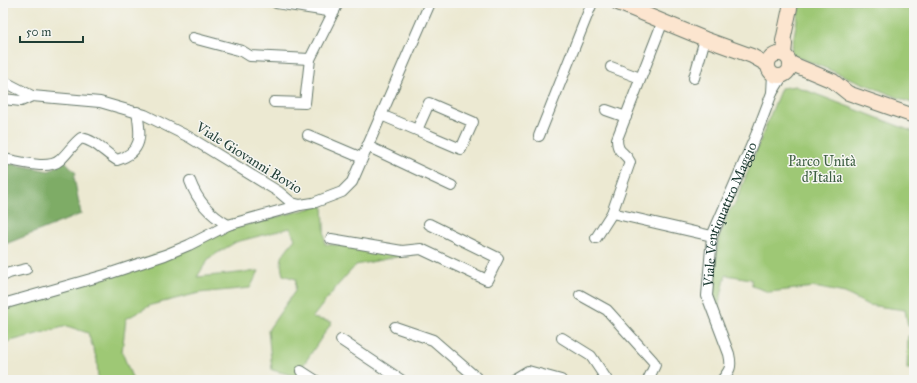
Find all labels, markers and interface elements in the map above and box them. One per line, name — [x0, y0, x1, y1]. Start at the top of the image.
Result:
scale bar — [20, 18, 83, 44]
text: 50 m — [26, 25, 51, 39]
street label: Viale Giovanni Bovio — [192, 118, 305, 197]
street label: Viale Ventiquattro Maggio — [699, 139, 760, 289]
park label: Parco Unità d'Italia — [788, 153, 856, 186]

